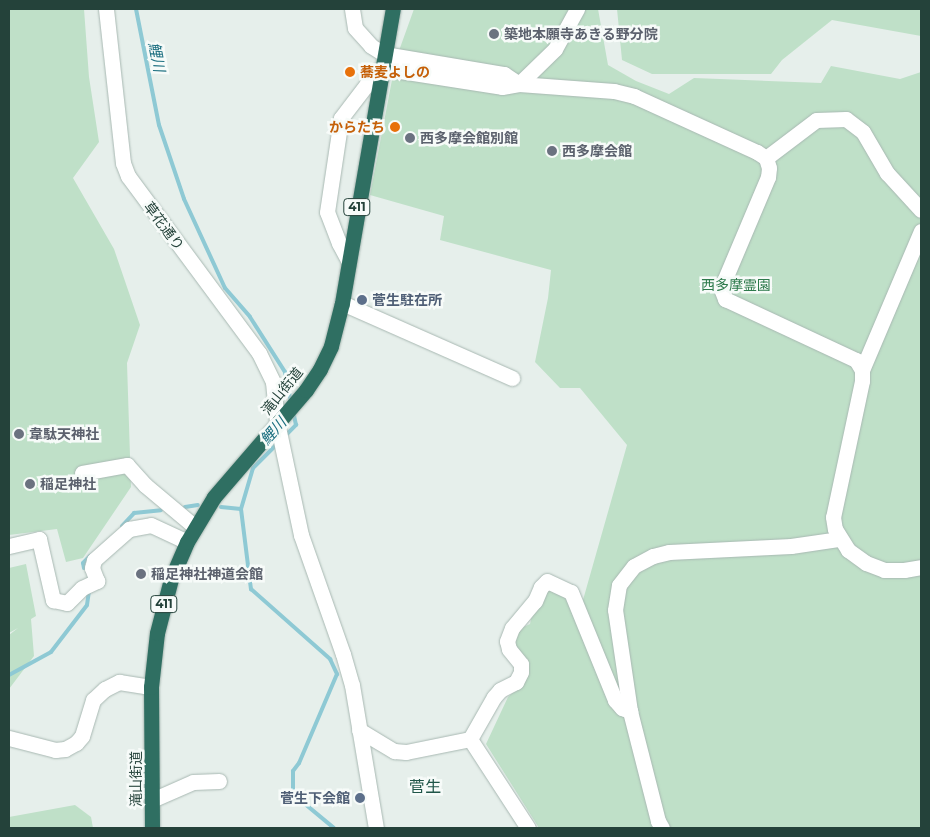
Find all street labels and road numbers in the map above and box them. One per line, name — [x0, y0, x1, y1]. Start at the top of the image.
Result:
road number: 411 — [343, 198, 371, 216]
street label: 草花通り — [140, 199, 188, 253]
street label: 滝山街道 — [258, 364, 306, 418]
road number: 411 — [150, 594, 178, 614]
street label: 滝山街道 — [128, 751, 144, 807]

